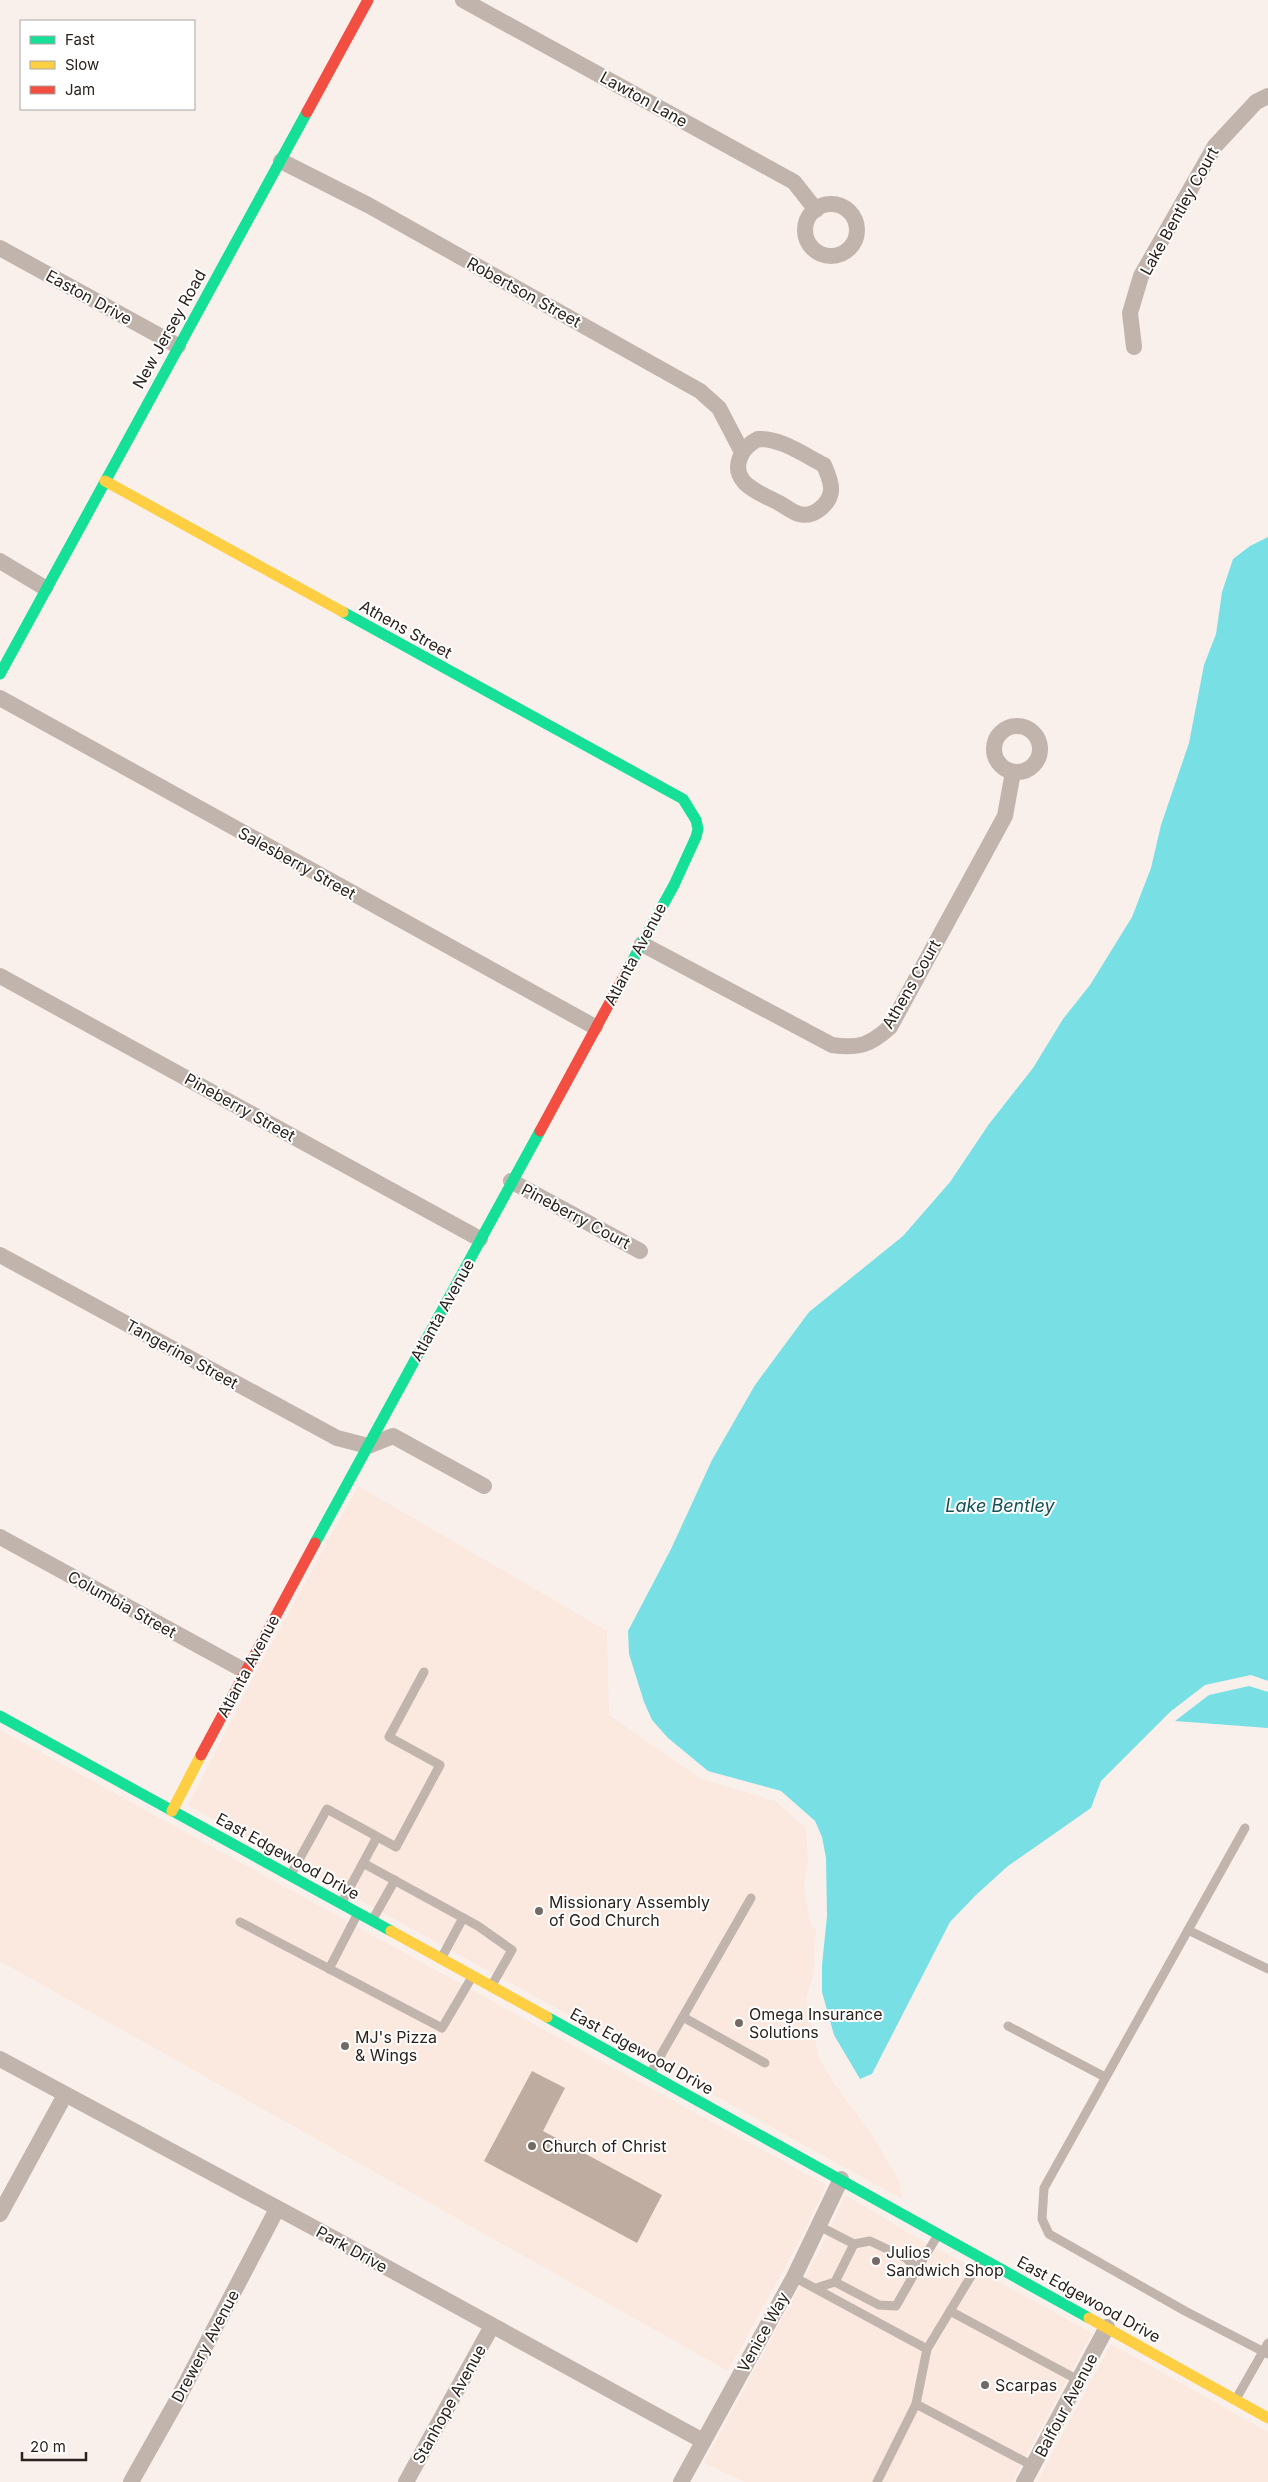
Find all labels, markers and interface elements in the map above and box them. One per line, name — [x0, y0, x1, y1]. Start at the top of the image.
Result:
legend — [20, 20, 195, 110]
text: Fast — [65, 30, 95, 49]
text: Slow — [65, 55, 99, 74]
street label: Lawton Lane — [597, 67, 691, 131]
text: Jam — [65, 80, 95, 99]
street label: Lake Bentley Court — [1135, 143, 1223, 279]
street label: Robertson Street — [463, 252, 585, 332]
street label: Easton Drive — [42, 265, 136, 329]
street label: New Jersey Road — [128, 266, 210, 392]
street label: Athens Street — [356, 595, 456, 663]
street label: Salesberry Street — [235, 822, 359, 904]
street label: Atlanta Avenue — [600, 899, 670, 1009]
street label: Athens Court — [877, 936, 945, 1032]
street label: Pineberry Street — [181, 1068, 299, 1146]
street label: Pineberry Court — [518, 1179, 634, 1253]
street label: Atlanta Avenue — [406, 1256, 478, 1364]
street label: Tangerine Street — [122, 1315, 242, 1393]
water label: Lake Bentley — [945, 1495, 1056, 1516]
street label: Columbia Street — [64, 1566, 180, 1642]
street label: Atlanta Avenue — [213, 1611, 283, 1721]
street label: East Edgewood Drive — [213, 1808, 363, 1904]
place label: Missionary Assembly of God Church — [549, 1892, 710, 1930]
marker: Missionary Assembly of God Church — [533, 1905, 545, 1917]
street label: East Edgewood Drive — [567, 2003, 717, 2099]
place label: Omega Insurance Solutions — [749, 2004, 882, 2042]
marker: Omega Insurance Solutions — [733, 2017, 745, 2029]
place label: MJ's Pizza & Wings — [355, 2027, 437, 2065]
marker: MJ's Pizza & Wings — [339, 2040, 351, 2052]
place label: Church of Christ — [542, 2136, 666, 2156]
marker: Church of Christ — [526, 2140, 538, 2152]
street label: Park Drive — [313, 2221, 391, 2277]
place label: Julios Sandwich Shop — [886, 2242, 1004, 2280]
street label: East Edgewood Drive — [1014, 2251, 1164, 2347]
marker: Julios Sandwich Shop — [870, 2255, 882, 2267]
street label: Drewery Avenue — [167, 2286, 243, 2406]
street label: Venice Way — [733, 2288, 793, 2376]
street label: Stanhope Avenue — [408, 2341, 490, 2467]
street label: Balfour Avenue — [1030, 2350, 1102, 2460]
place label: Scarpas — [995, 2375, 1057, 2395]
marker: Scarpas — [979, 2379, 991, 2391]
scale bar — [22, 2430, 86, 2462]
text: 20 m — [30, 2437, 66, 2456]

